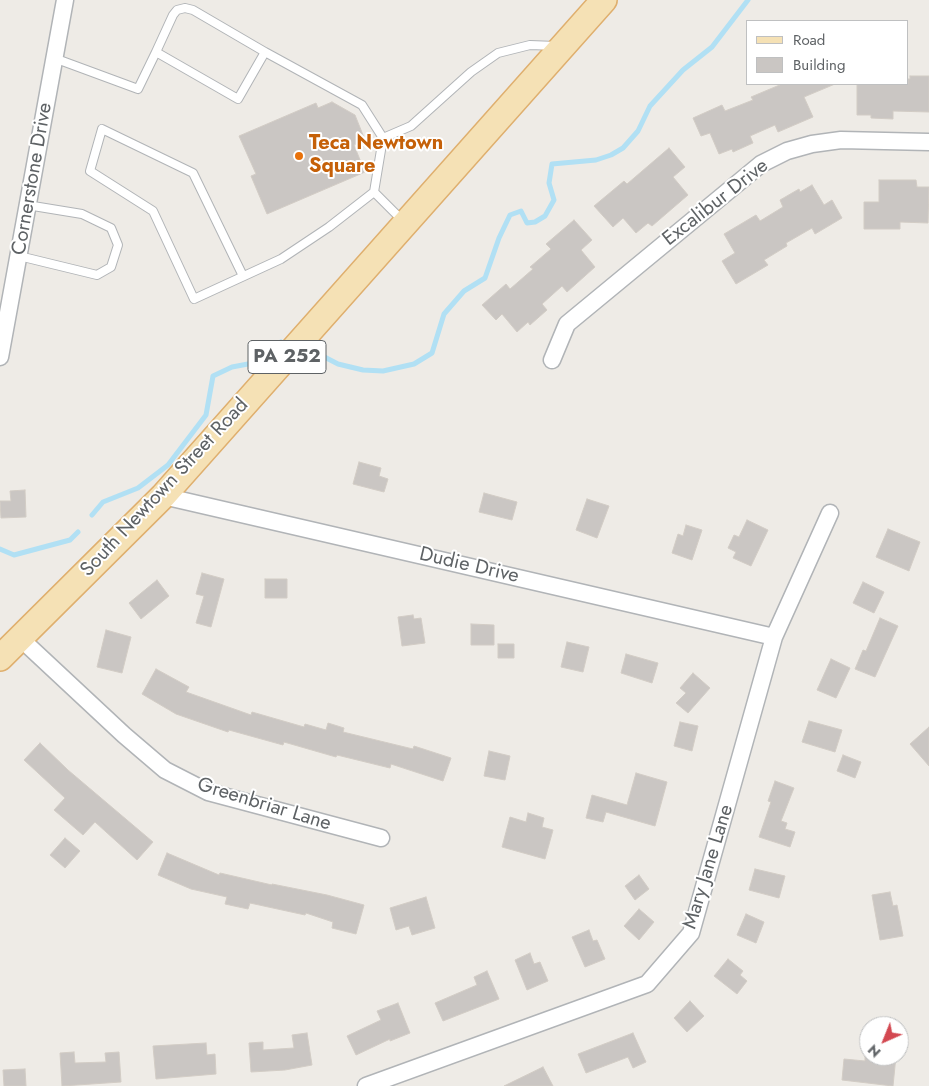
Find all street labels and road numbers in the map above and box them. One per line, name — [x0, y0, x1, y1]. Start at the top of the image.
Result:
street label: Cornerstone Drive — [8, 101, 58, 257]
street label: Excalibur Drive — [658, 154, 774, 252]
road number: PA 252 — [248, 341, 326, 374]
street label: South Newtown Street Road — [76, 394, 254, 582]
street label: Dudie Drive — [417, 543, 521, 589]
street label: Greenbriar Lane — [194, 773, 334, 837]
street label: Mary Jane Lane — [679, 802, 739, 932]

